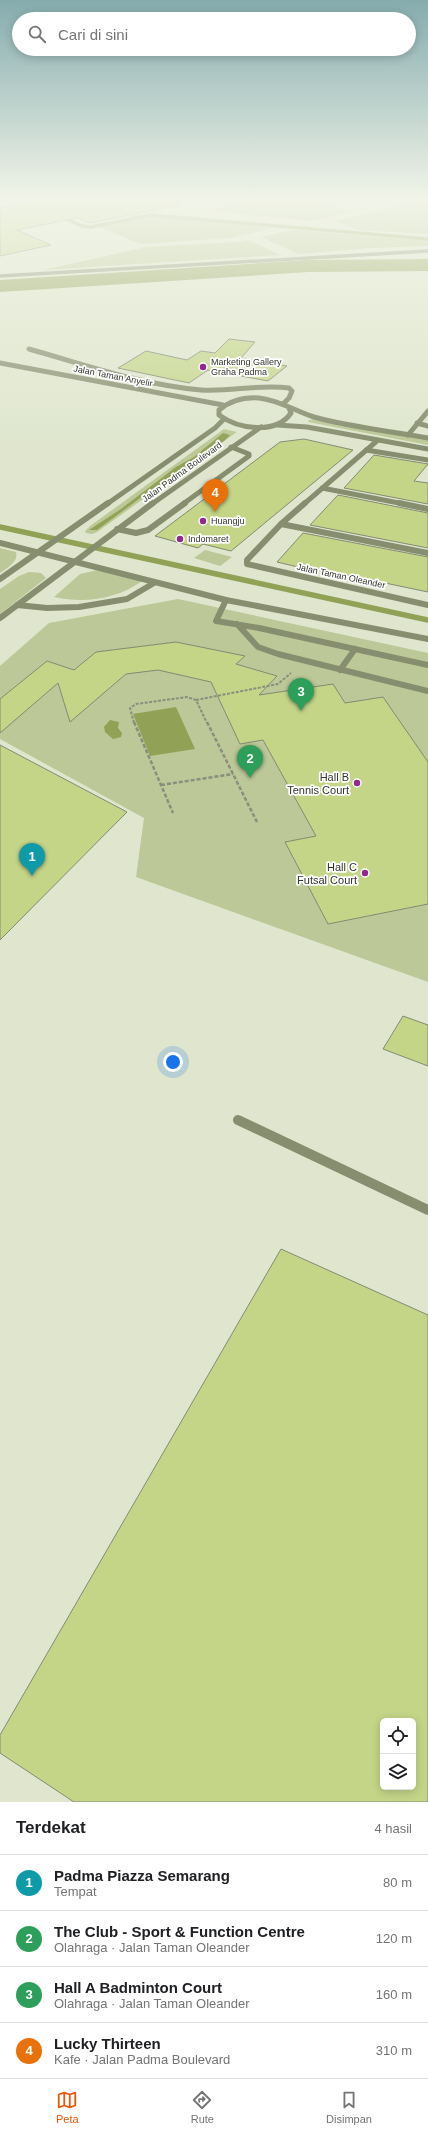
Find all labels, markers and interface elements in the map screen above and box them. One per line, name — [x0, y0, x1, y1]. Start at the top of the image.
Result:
search box — [12, 12, 416, 56]
icon: search — [26, 23, 48, 45]
text: Cari di sini — [58, 26, 128, 43]
place label: Marketing Gallery Graha Padma — [211, 357, 282, 377]
marker: Marketing Gallery Graha Padma — [198, 362, 208, 372]
street label: Jalan Taman Anyelir — [73, 363, 153, 389]
street label: Jalan Padma Boulevard — [140, 440, 224, 504]
pin: 4 — [202, 479, 228, 512]
marker: Huangju — [198, 516, 208, 526]
place label: Huangju — [211, 516, 245, 526]
marker: Indomaret — [175, 534, 185, 544]
place label: Indomaret — [188, 534, 229, 544]
street label: Jalan Taman Oleander — [296, 562, 386, 590]
pin: 3 — [288, 678, 314, 711]
pin: 2 — [237, 745, 263, 778]
place label: Hall B Tennis Court — [287, 771, 349, 796]
marker: Hall B Tennis Court — [352, 778, 362, 788]
pin: 1 — [19, 843, 45, 876]
place label: Hall C Futsal Court — [297, 861, 357, 886]
marker: Hall C Futsal Court — [360, 868, 370, 878]
your location — [163, 1052, 183, 1072]
map controls — [380, 1718, 416, 1790]
button: locate — [380, 1718, 416, 1754]
button: layers — [380, 1754, 416, 1790]
text: Terdekat — [16, 1818, 86, 1837]
text: 4 hasil — [374, 1821, 412, 1836]
text: Padma Piazza Semarang — [54, 1867, 230, 1884]
text: 1 — [25, 1875, 33, 1890]
text: 80 m — [383, 1875, 412, 1890]
text: Tempat — [54, 1884, 97, 1899]
text: The Club - Sport & Function Centre — [54, 1923, 305, 1940]
text: 2 — [25, 1931, 33, 1946]
text: 120 m — [376, 1931, 412, 1946]
text: Olahraga · Jalan Taman Oleander — [54, 1940, 250, 1955]
text: Hall A Badminton Court — [54, 1979, 222, 1996]
text: 3 — [25, 1987, 33, 2002]
text: 160 m — [376, 1987, 412, 2002]
text: Olahraga · Jalan Taman Oleander — [54, 1996, 250, 2011]
text: Lucky Thirteen — [54, 2035, 161, 2052]
text: 4 — [25, 2043, 33, 2058]
text: 310 m — [376, 2043, 412, 2058]
text: Kafe · Jalan Padma Boulevard — [54, 2052, 230, 2067]
tab: Peta — [56, 2089, 79, 2125]
tab: Rute — [191, 2089, 214, 2125]
tab: Disimpan — [326, 2089, 372, 2125]

